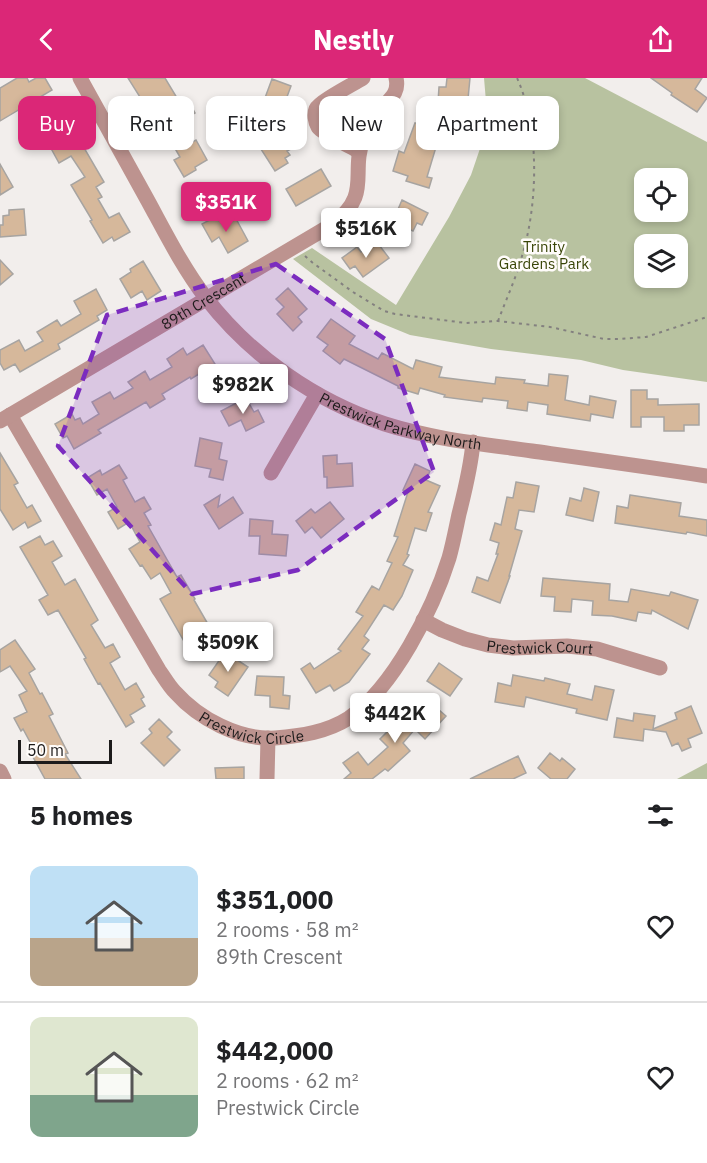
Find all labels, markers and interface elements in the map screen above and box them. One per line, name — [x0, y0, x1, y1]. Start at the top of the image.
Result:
text: Nestly — [313, 22, 394, 57]
icon: back — [30, 23, 63, 56]
icon: share — [644, 23, 677, 56]
chip: Buy — [18, 96, 96, 150]
chip: Rent — [108, 96, 194, 150]
chip: Filters — [206, 96, 307, 150]
chip: New — [319, 96, 404, 150]
chip: Apartment — [416, 96, 559, 150]
map controls — [634, 168, 688, 288]
button: locate — [634, 168, 688, 222]
pin: $351K — [184, 182, 268, 233]
text: $351K — [195, 188, 257, 215]
pin: $516K — [324, 208, 408, 259]
text: $516K — [335, 214, 397, 241]
button: layers — [634, 234, 688, 288]
park label: Trinity Gardens Park — [499, 237, 589, 273]
street label: 89th Crescent — [157, 268, 249, 333]
pin: $982K — [201, 364, 285, 415]
text: $982K — [212, 370, 274, 397]
street label: Prestwick Parkway North — [316, 388, 483, 453]
pin: $509K — [186, 622, 270, 673]
text: $509K — [197, 628, 259, 655]
street label: Prestwick Court — [486, 635, 594, 658]
pin: $442K — [353, 693, 437, 744]
text: $442K — [364, 699, 426, 726]
street label: Prestwick Circle — [196, 707, 305, 748]
scale bar — [18, 737, 112, 764]
text: 50 m — [27, 740, 64, 760]
text: 5 homes — [30, 798, 133, 832]
icon: filters — [644, 799, 677, 832]
text: $351,000 — [216, 882, 333, 916]
icon: home — [78, 890, 150, 962]
icon: heart — [644, 910, 677, 943]
text: 2 rooms · 58 m² — [216, 916, 359, 943]
text: 89th Crescent — [216, 943, 343, 970]
text: $442,000 — [216, 1033, 333, 1067]
icon: home — [78, 1041, 150, 1113]
icon: heart — [644, 1061, 677, 1094]
text: 2 rooms · 62 m² — [216, 1067, 359, 1094]
text: Prestwick Circle — [216, 1094, 360, 1121]

